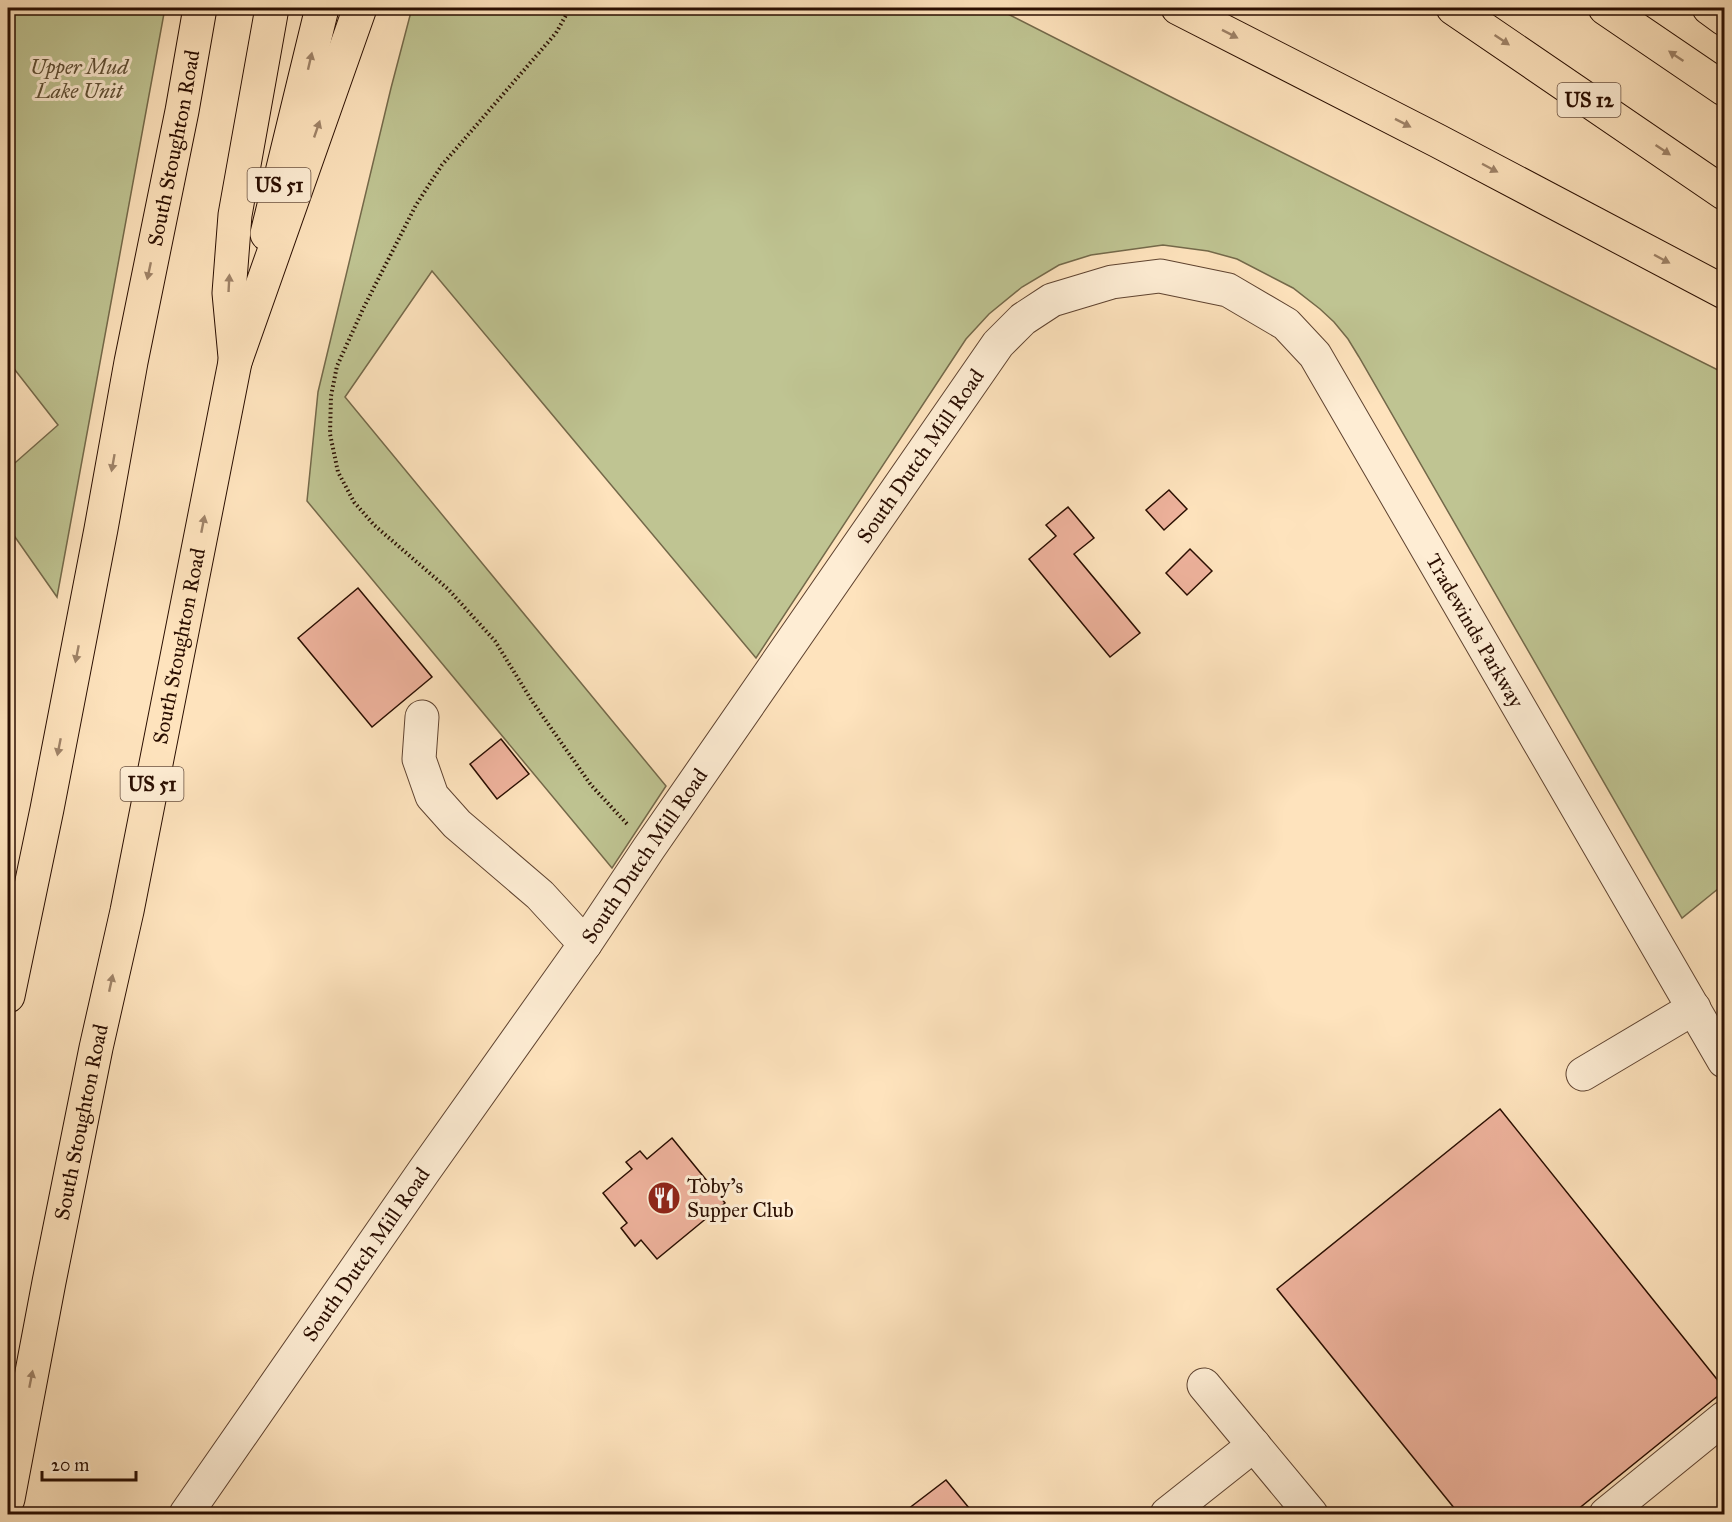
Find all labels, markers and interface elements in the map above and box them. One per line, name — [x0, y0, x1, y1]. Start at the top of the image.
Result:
one-way arrow — [1221, 29, 1238, 39]
one-way arrow — [1493, 35, 1510, 46]
street label: South Stoughton Road — [142, 48, 206, 249]
one-way arrow — [306, 51, 315, 70]
one-way arrow — [1668, 51, 1684, 62]
park label: Upper Mud Lake Unit — [30, 54, 130, 104]
road number: US 12 — [1558, 83, 1620, 117]
one-way arrow — [1395, 118, 1412, 128]
one-way arrow — [313, 120, 323, 138]
one-way arrow — [1654, 144, 1670, 156]
one-way arrow — [1482, 163, 1499, 173]
road number: US 51 — [248, 168, 310, 202]
one-way arrow — [1654, 254, 1671, 264]
one-way arrow — [144, 262, 153, 281]
one-way arrow — [225, 274, 234, 293]
street label: South Dutch Mill Road — [851, 364, 990, 548]
one-way arrow — [108, 453, 117, 472]
one-way arrow — [199, 515, 208, 534]
street label: South Stoughton Road — [147, 545, 211, 746]
street label: Tradewinds Parkway — [1420, 549, 1530, 713]
one-way arrow — [72, 645, 81, 664]
one-way arrow — [54, 738, 63, 757]
street label: South Dutch Mill Road — [576, 763, 713, 949]
road number: US 51 — [120, 767, 184, 801]
one-way arrow — [106, 974, 116, 992]
street label: South Stoughton Road — [49, 1021, 114, 1222]
street label: South Dutch Mill Road — [297, 1162, 436, 1346]
place label: Toby's Supper Club — [687, 1173, 794, 1223]
restaurant icon: Toby's Supper Club — [646, 1180, 682, 1216]
one-way arrow — [27, 1370, 36, 1389]
scale bar — [42, 1444, 136, 1482]
text: 20 m — [51, 1454, 89, 1476]

